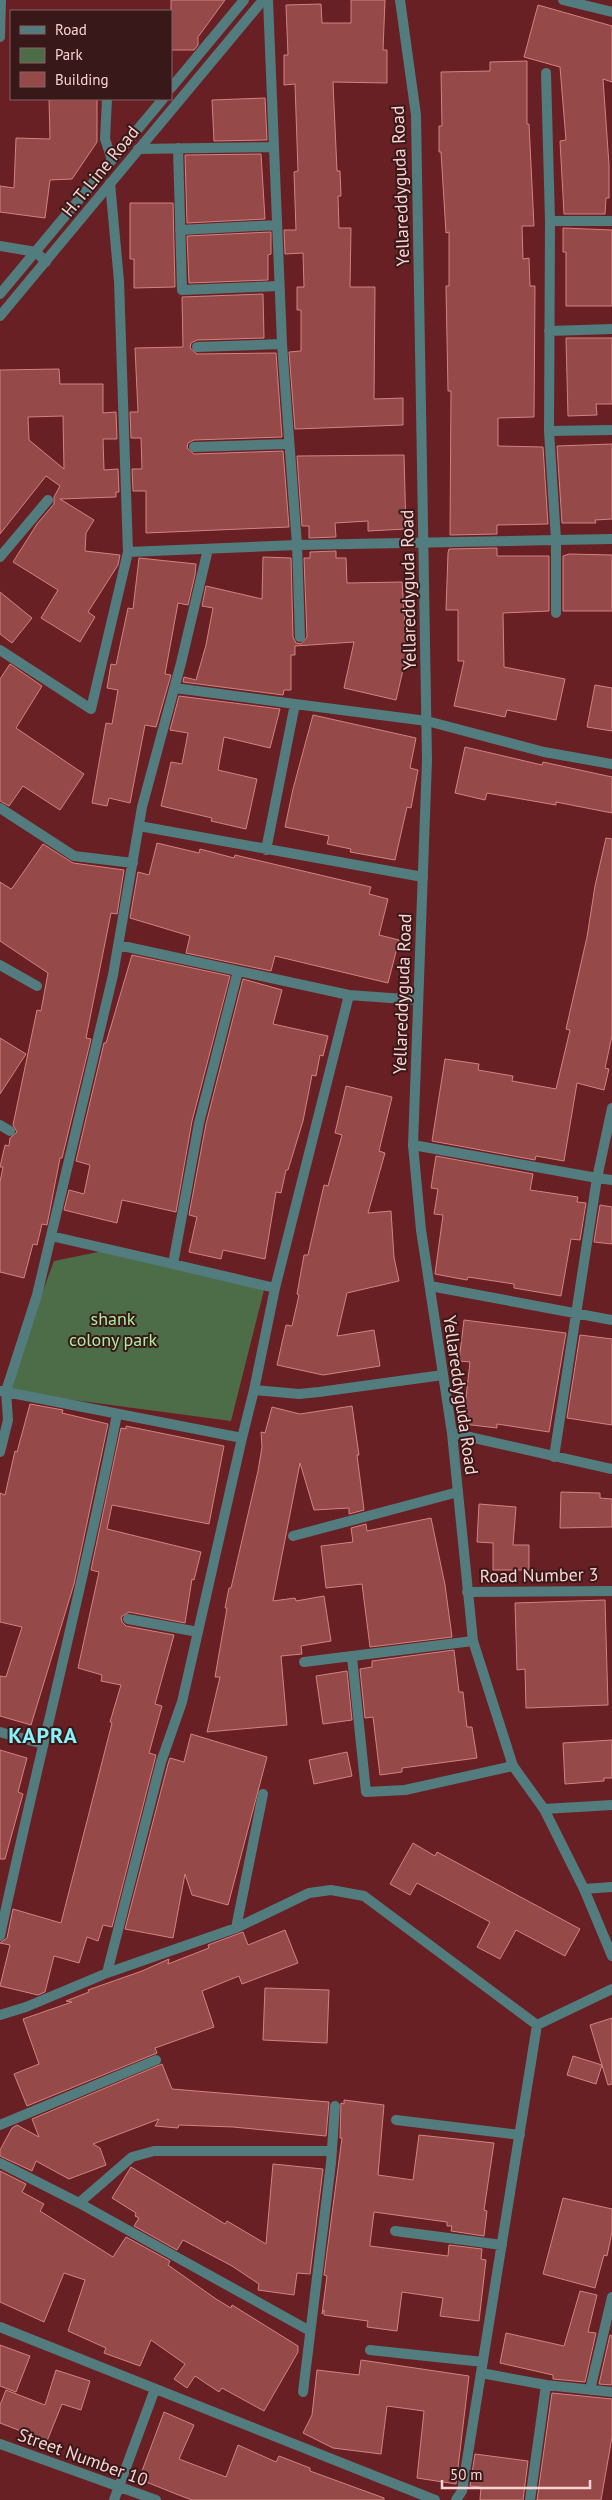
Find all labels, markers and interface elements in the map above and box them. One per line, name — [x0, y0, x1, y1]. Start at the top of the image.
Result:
legend — [10, 10, 172, 100]
text: Road — [55, 20, 87, 39]
text: Park — [55, 45, 83, 64]
text: Building — [55, 70, 109, 89]
street label: Yellareddyguda Road — [386, 105, 414, 267]
street label: H. T. Line Road — [56, 121, 144, 221]
street label: Yellareddyguda Road — [395, 509, 421, 671]
street label: Yellareddyguda Road — [388, 913, 416, 1075]
park label: shank colony park — [69, 1307, 157, 1351]
street label: Yellareddyguda Road — [438, 1314, 484, 1476]
street label: Road Number 3 — [479, 1562, 599, 1588]
district label: KAPRA — [8, 1721, 78, 1749]
street label: Street Number 10 — [15, 2423, 151, 2491]
scale bar — [442, 2458, 590, 2490]
text: 50 m — [450, 2465, 483, 2484]

